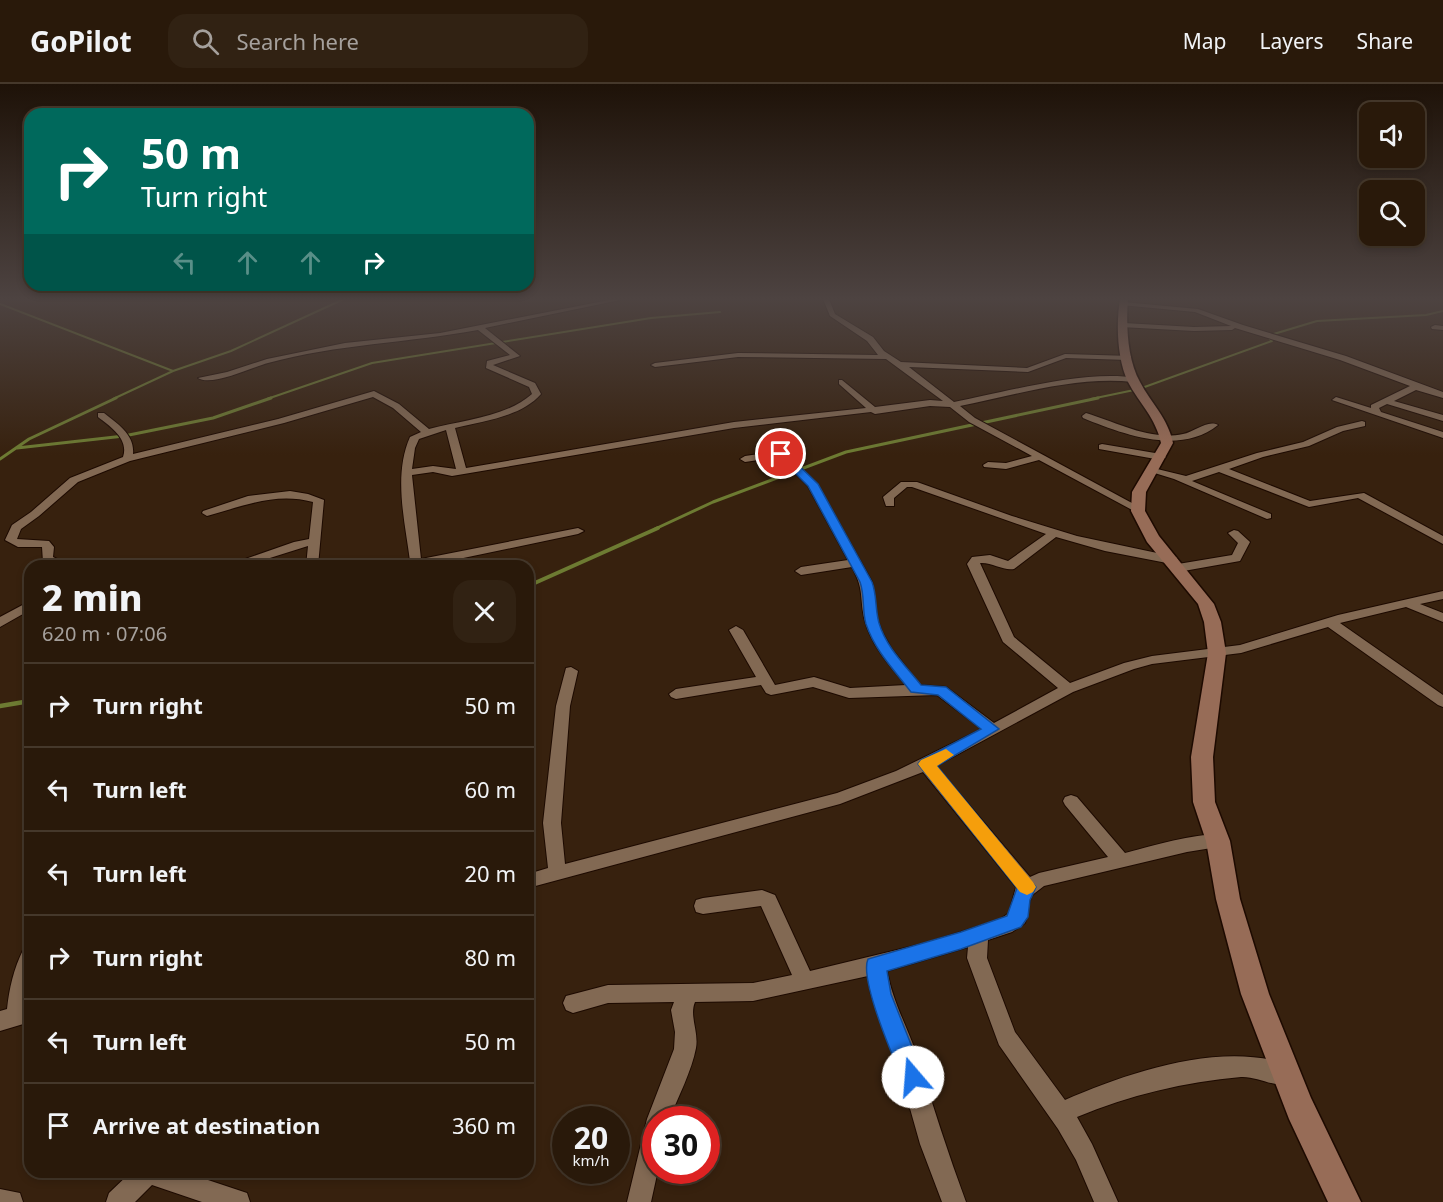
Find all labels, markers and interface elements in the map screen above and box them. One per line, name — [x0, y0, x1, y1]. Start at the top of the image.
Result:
search box — [168, 14, 588, 68]
text: GoPilot — [30, 22, 132, 60]
icon: search — [189, 25, 222, 58]
text: Search here — [237, 26, 359, 56]
text: Map — [1183, 27, 1227, 55]
text: Layers — [1260, 27, 1324, 55]
text: Share — [1357, 27, 1413, 55]
map controls — [1359, 102, 1425, 246]
button: sound — [1359, 102, 1425, 168]
text: 50 m — [141, 124, 241, 181]
icon: right — [42, 132, 120, 210]
text: Turn right — [141, 178, 267, 215]
button: search — [1359, 180, 1425, 246]
icon: left — [168, 246, 201, 279]
icon: ahead — [231, 246, 264, 279]
icon: ahead — [294, 246, 327, 279]
icon: right — [357, 246, 390, 279]
pin — [755, 428, 806, 479]
icon: arrive — [764, 437, 797, 470]
text: 2 min — [42, 573, 143, 622]
button: close — [453, 580, 516, 643]
text: 620 m · 07:06 — [42, 620, 167, 647]
icon: right — [42, 689, 75, 722]
text: Turn right — [93, 690, 203, 720]
text: 50 m — [465, 690, 516, 720]
icon: left — [42, 773, 75, 806]
text: Turn left — [93, 774, 187, 804]
text: 60 m — [465, 774, 516, 804]
icon: left — [42, 857, 75, 890]
text: Turn left — [93, 858, 187, 888]
text: 20 m — [465, 858, 516, 888]
icon: right — [42, 941, 75, 974]
text: Turn right — [93, 942, 203, 972]
text: 80 m — [465, 942, 516, 972]
icon: left — [42, 1025, 75, 1058]
text: Turn left — [93, 1026, 187, 1056]
text: 50 m — [465, 1026, 516, 1056]
position arrow — [881, 1045, 945, 1109]
speed limit sign: 30 — [642, 1106, 720, 1184]
icon: arrive — [42, 1109, 75, 1142]
text: Arrive at destination — [93, 1110, 320, 1140]
text: 360 m — [452, 1110, 516, 1140]
text: 20 — [574, 1117, 608, 1158]
text: km/h — [573, 1150, 609, 1170]

